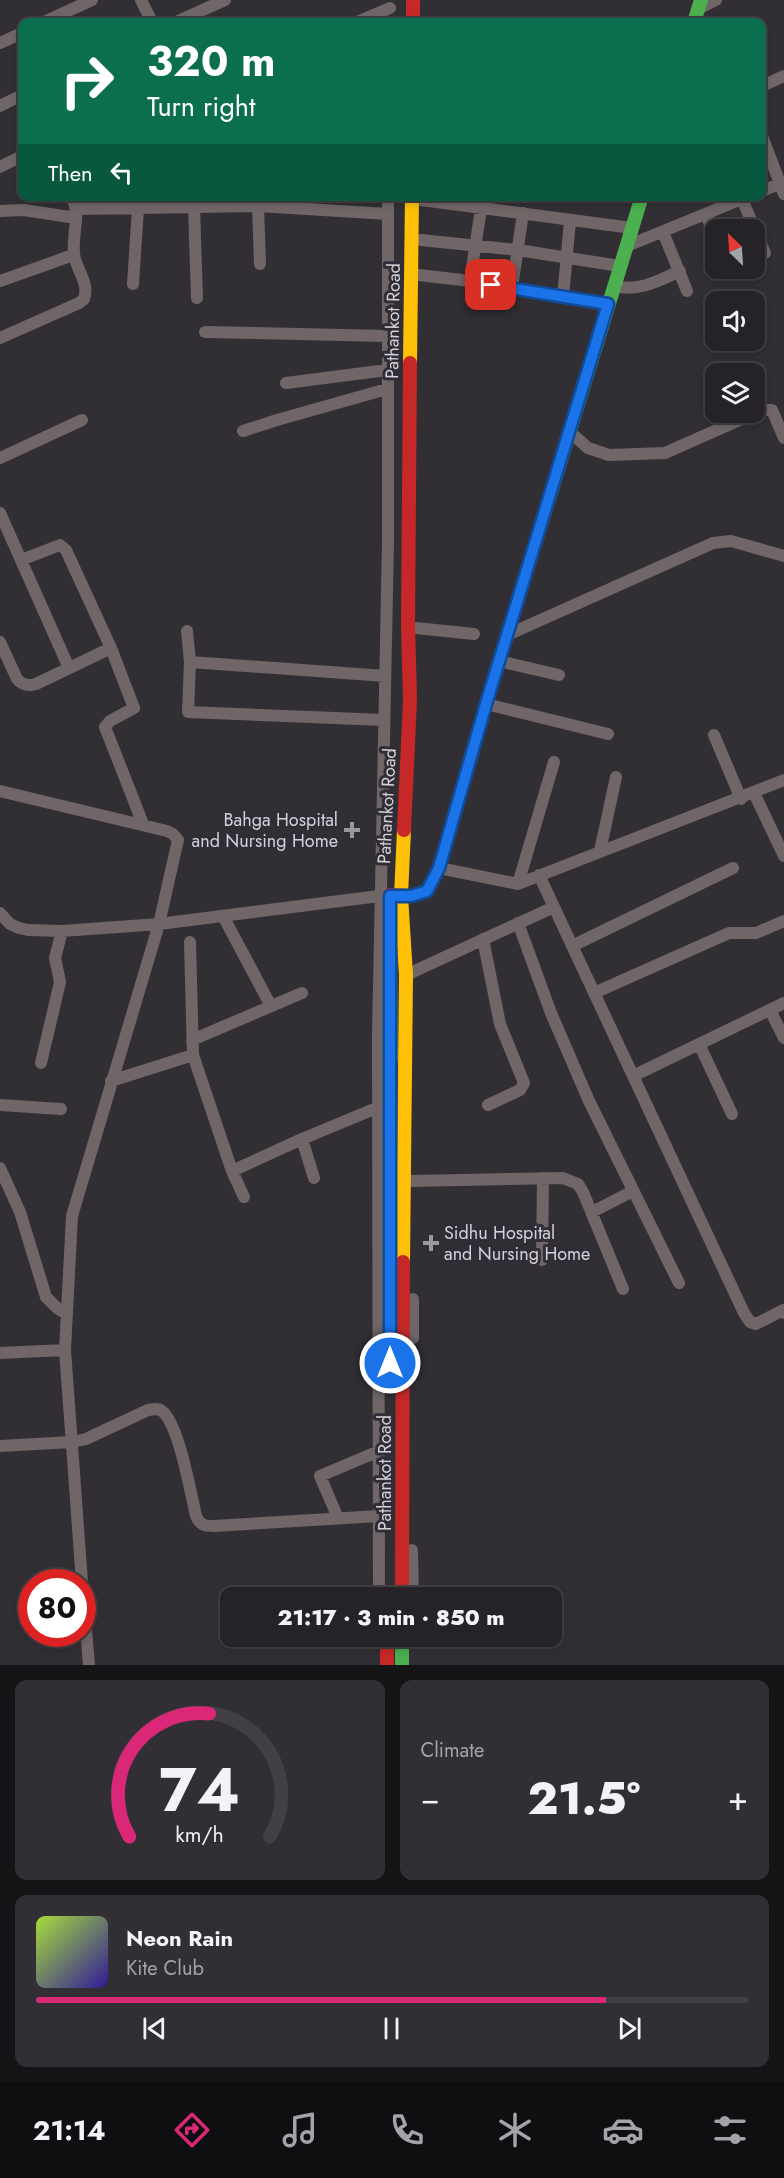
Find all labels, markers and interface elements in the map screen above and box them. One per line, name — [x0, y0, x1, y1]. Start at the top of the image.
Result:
text: 320 m — [147, 31, 275, 92]
icon: right — [48, 42, 126, 120]
text: Turn right — [147, 87, 255, 126]
icon: left — [105, 156, 138, 189]
text: Then — [48, 157, 93, 189]
north arrow — [705, 219, 765, 279]
map controls — [705, 219, 765, 423]
pin — [465, 259, 516, 310]
street label: Pathankot Road — [379, 263, 407, 379]
icon: arrive — [474, 268, 507, 301]
button: sound — [705, 291, 765, 351]
button: layers — [705, 363, 765, 423]
street label: Pathankot Road — [371, 747, 403, 865]
place label: Bahga Hospital and Nursing Home — [192, 807, 338, 854]
marker: Bahga Hospital and Nursing Home — [343, 821, 361, 839]
place label: Sidhu Hospital and Nursing Home — [444, 1220, 590, 1267]
marker: Sidhu Hospital and Nursing Home — [422, 1234, 440, 1252]
position arrow — [358, 1331, 422, 1395]
street label: Pathankot Road — [372, 1415, 398, 1531]
speed limit sign: 80 — [18, 1569, 96, 1647]
text: 21:17 · 3 min · 850 m — [277, 1601, 505, 1633]
text: Climate — [421, 1736, 484, 1765]
text: 74 — [159, 1744, 240, 1834]
text: 21.5° — [527, 1766, 640, 1831]
text: − — [421, 1775, 440, 1822]
text: + — [728, 1775, 748, 1822]
text: km/h — [176, 1819, 224, 1850]
text: Neon Rain — [126, 1922, 233, 1954]
text: Kite Club — [126, 1954, 204, 1983]
icon: previous — [138, 2012, 171, 2045]
icon: pause — [375, 2012, 408, 2045]
icon: next — [613, 2012, 646, 2045]
icon: directions — [171, 2109, 213, 2151]
icon: music — [279, 2109, 321, 2151]
icon: phone — [386, 2109, 428, 2151]
icon: climate — [494, 2109, 536, 2151]
icon: car — [602, 2109, 644, 2151]
icon: filters — [709, 2109, 751, 2151]
text: 21:14 — [33, 2111, 106, 2150]

